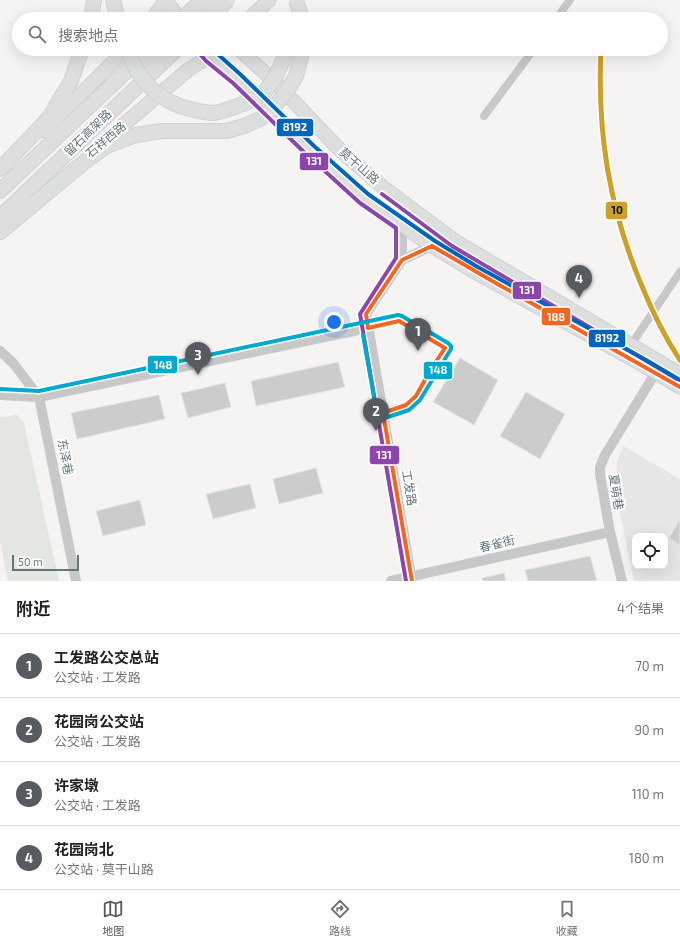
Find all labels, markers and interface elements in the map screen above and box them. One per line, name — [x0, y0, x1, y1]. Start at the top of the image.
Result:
search box — [12, 12, 668, 56]
icon: search — [26, 23, 48, 45]
text: 搜索地点 — [58, 26, 118, 44]
street label: 留石高架路 — [61, 106, 114, 158]
street label: 石祥西路 — [82, 118, 128, 160]
line badge: 8192 — [276, 118, 314, 137]
text: 8192 — [283, 120, 307, 133]
street label: 莫干山路 — [337, 144, 382, 186]
line badge: 131 — [299, 152, 329, 171]
text: 131 — [306, 154, 322, 167]
line badge: 10 — [605, 201, 628, 220]
text: 10 — [611, 203, 623, 216]
pin: 4 — [566, 265, 592, 298]
line badge: 131 — [512, 281, 542, 300]
text: 131 — [519, 283, 535, 296]
line badge: 188 — [541, 307, 571, 326]
text: 188 — [547, 310, 565, 323]
your location — [324, 312, 344, 332]
pin: 1 — [405, 318, 431, 351]
line badge: 8192 — [588, 329, 626, 348]
text: 8192 — [595, 331, 619, 344]
pin: 3 — [185, 342, 211, 375]
line badge: 148 — [147, 355, 178, 374]
text: 148 — [154, 358, 172, 371]
line badge: 148 — [423, 361, 453, 380]
text: 148 — [429, 363, 447, 376]
pin: 2 — [363, 398, 389, 431]
street label: 东泽巷 — [56, 438, 76, 476]
line badge: 131 — [369, 445, 400, 465]
text: 131 — [376, 448, 392, 461]
street label: 工发路 — [400, 469, 420, 507]
street label: 夏萌巷 — [607, 473, 627, 511]
street label: 春雀街 — [478, 532, 516, 554]
map controls — [632, 533, 668, 569]
button: locate — [632, 533, 668, 569]
scale bar — [12, 553, 79, 572]
text: 50 m — [18, 555, 43, 568]
text: 附近 — [16, 598, 50, 618]
text: 4个结果 — [617, 600, 664, 616]
text: 工发路公交总站 — [54, 648, 159, 666]
text: 1 — [26, 658, 32, 674]
text: 70 m — [635, 658, 664, 674]
text: 公交站 · 工发路 — [54, 669, 141, 685]
text: 花园岗公交站 — [54, 712, 144, 730]
text: 2 — [25, 722, 33, 738]
text: 90 m — [634, 722, 664, 738]
text: 公交站 · 工发路 — [54, 733, 141, 749]
text: 许家墩 — [54, 776, 99, 794]
text: 3 — [25, 786, 33, 802]
text: 110 m — [632, 786, 664, 802]
text: 公交站 · 工发路 — [54, 797, 141, 813]
text: 花园岗北 — [54, 840, 114, 858]
text: 4 — [25, 850, 33, 866]
text: 180 m — [629, 850, 664, 866]
text: 公交站 · 莫干山路 — [54, 861, 154, 877]
tab: 地图 — [102, 898, 124, 938]
tab: 路线 — [329, 898, 351, 938]
tab: 收藏 — [556, 898, 578, 938]

